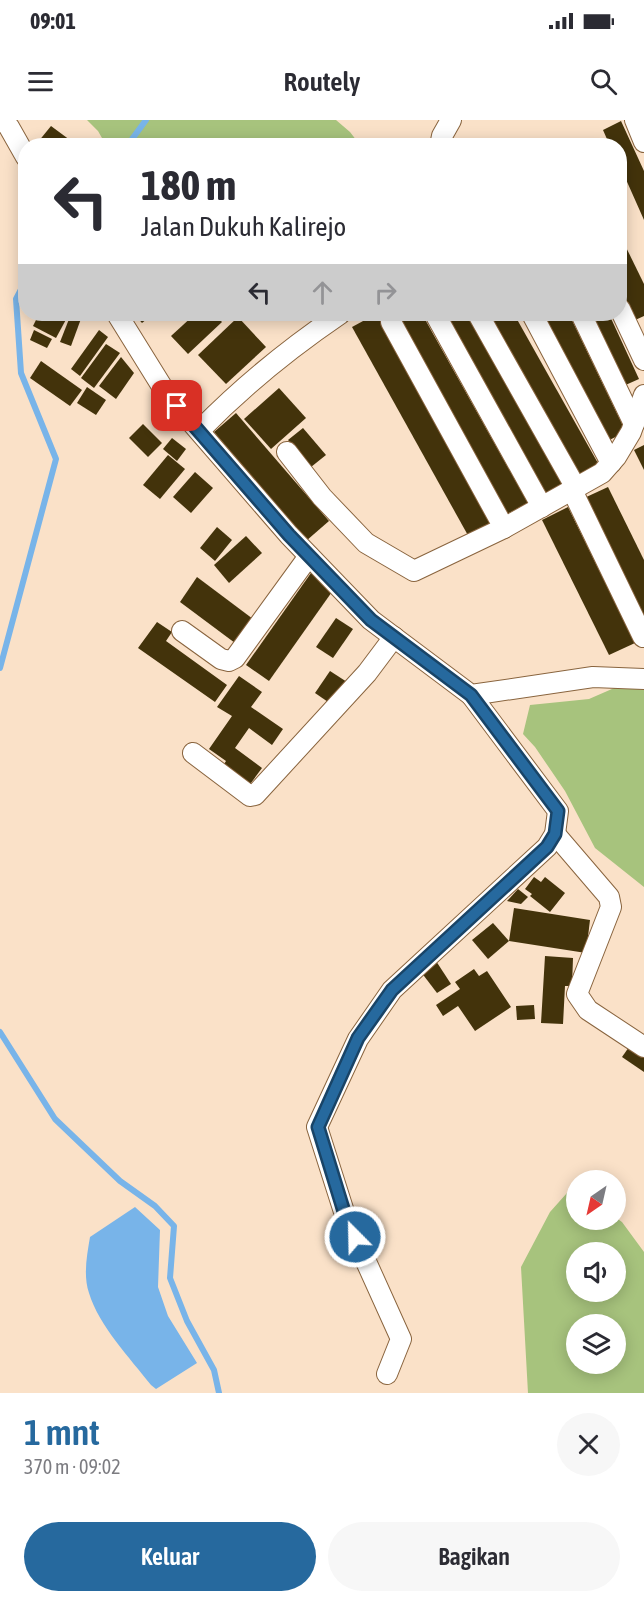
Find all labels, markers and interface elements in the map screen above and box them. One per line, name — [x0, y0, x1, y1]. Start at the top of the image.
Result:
text: 09:01 — [30, 8, 76, 34]
icon: menu — [24, 65, 57, 98]
icon: search — [587, 65, 620, 98]
text: Routely — [283, 66, 361, 97]
text: 180 m — [141, 161, 236, 209]
icon: left — [42, 162, 120, 240]
text: Jalan Dukuh Kalirejo — [141, 211, 346, 242]
icon: left — [243, 276, 276, 309]
icon: ahead — [306, 276, 339, 309]
icon: right — [369, 276, 402, 309]
pin — [151, 380, 202, 431]
icon: arrive — [160, 389, 193, 422]
north arrow — [566, 1170, 626, 1230]
map controls — [566, 1170, 626, 1374]
position arrow — [323, 1205, 387, 1269]
button: sound — [566, 1242, 626, 1302]
button: layers — [566, 1314, 626, 1374]
text: 1 mnt — [24, 1411, 100, 1453]
button: close — [557, 1413, 620, 1476]
text: 370 m · 09:02 — [24, 1455, 121, 1478]
button: Keluar — [24, 1522, 316, 1591]
button: Bagikan — [328, 1522, 620, 1591]

